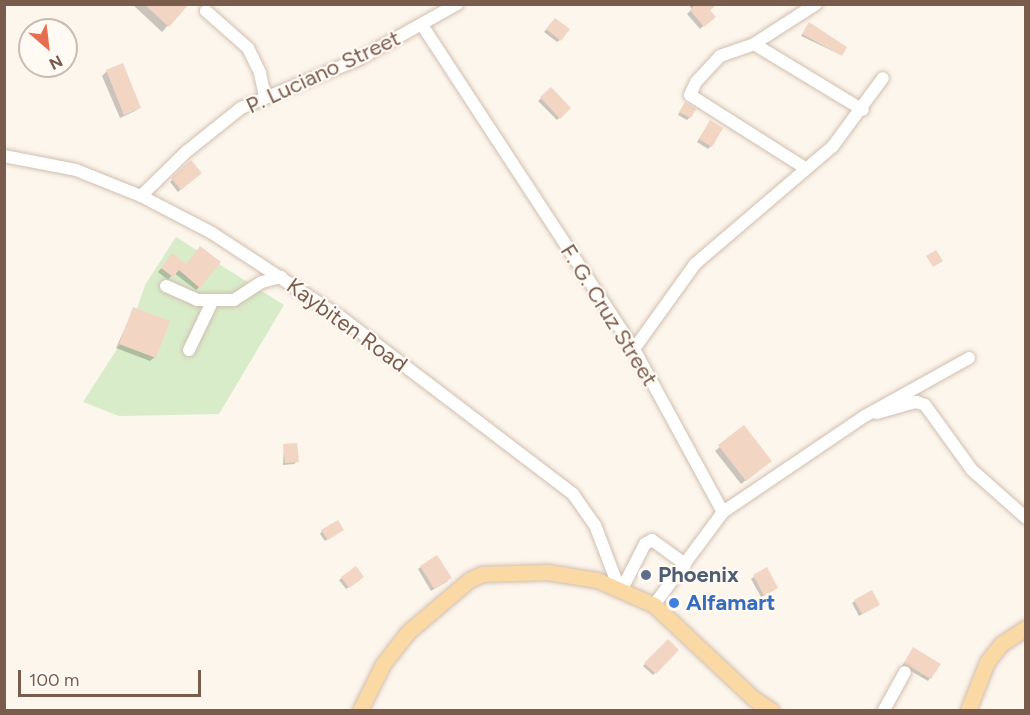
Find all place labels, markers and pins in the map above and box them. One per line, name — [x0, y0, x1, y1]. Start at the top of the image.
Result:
place label: Phoenix — [658, 562, 739, 588]
marker: Phoenix — [639, 568, 653, 582]
place label: Alfamart — [686, 590, 775, 616]
marker: Alfamart — [667, 596, 681, 610]

